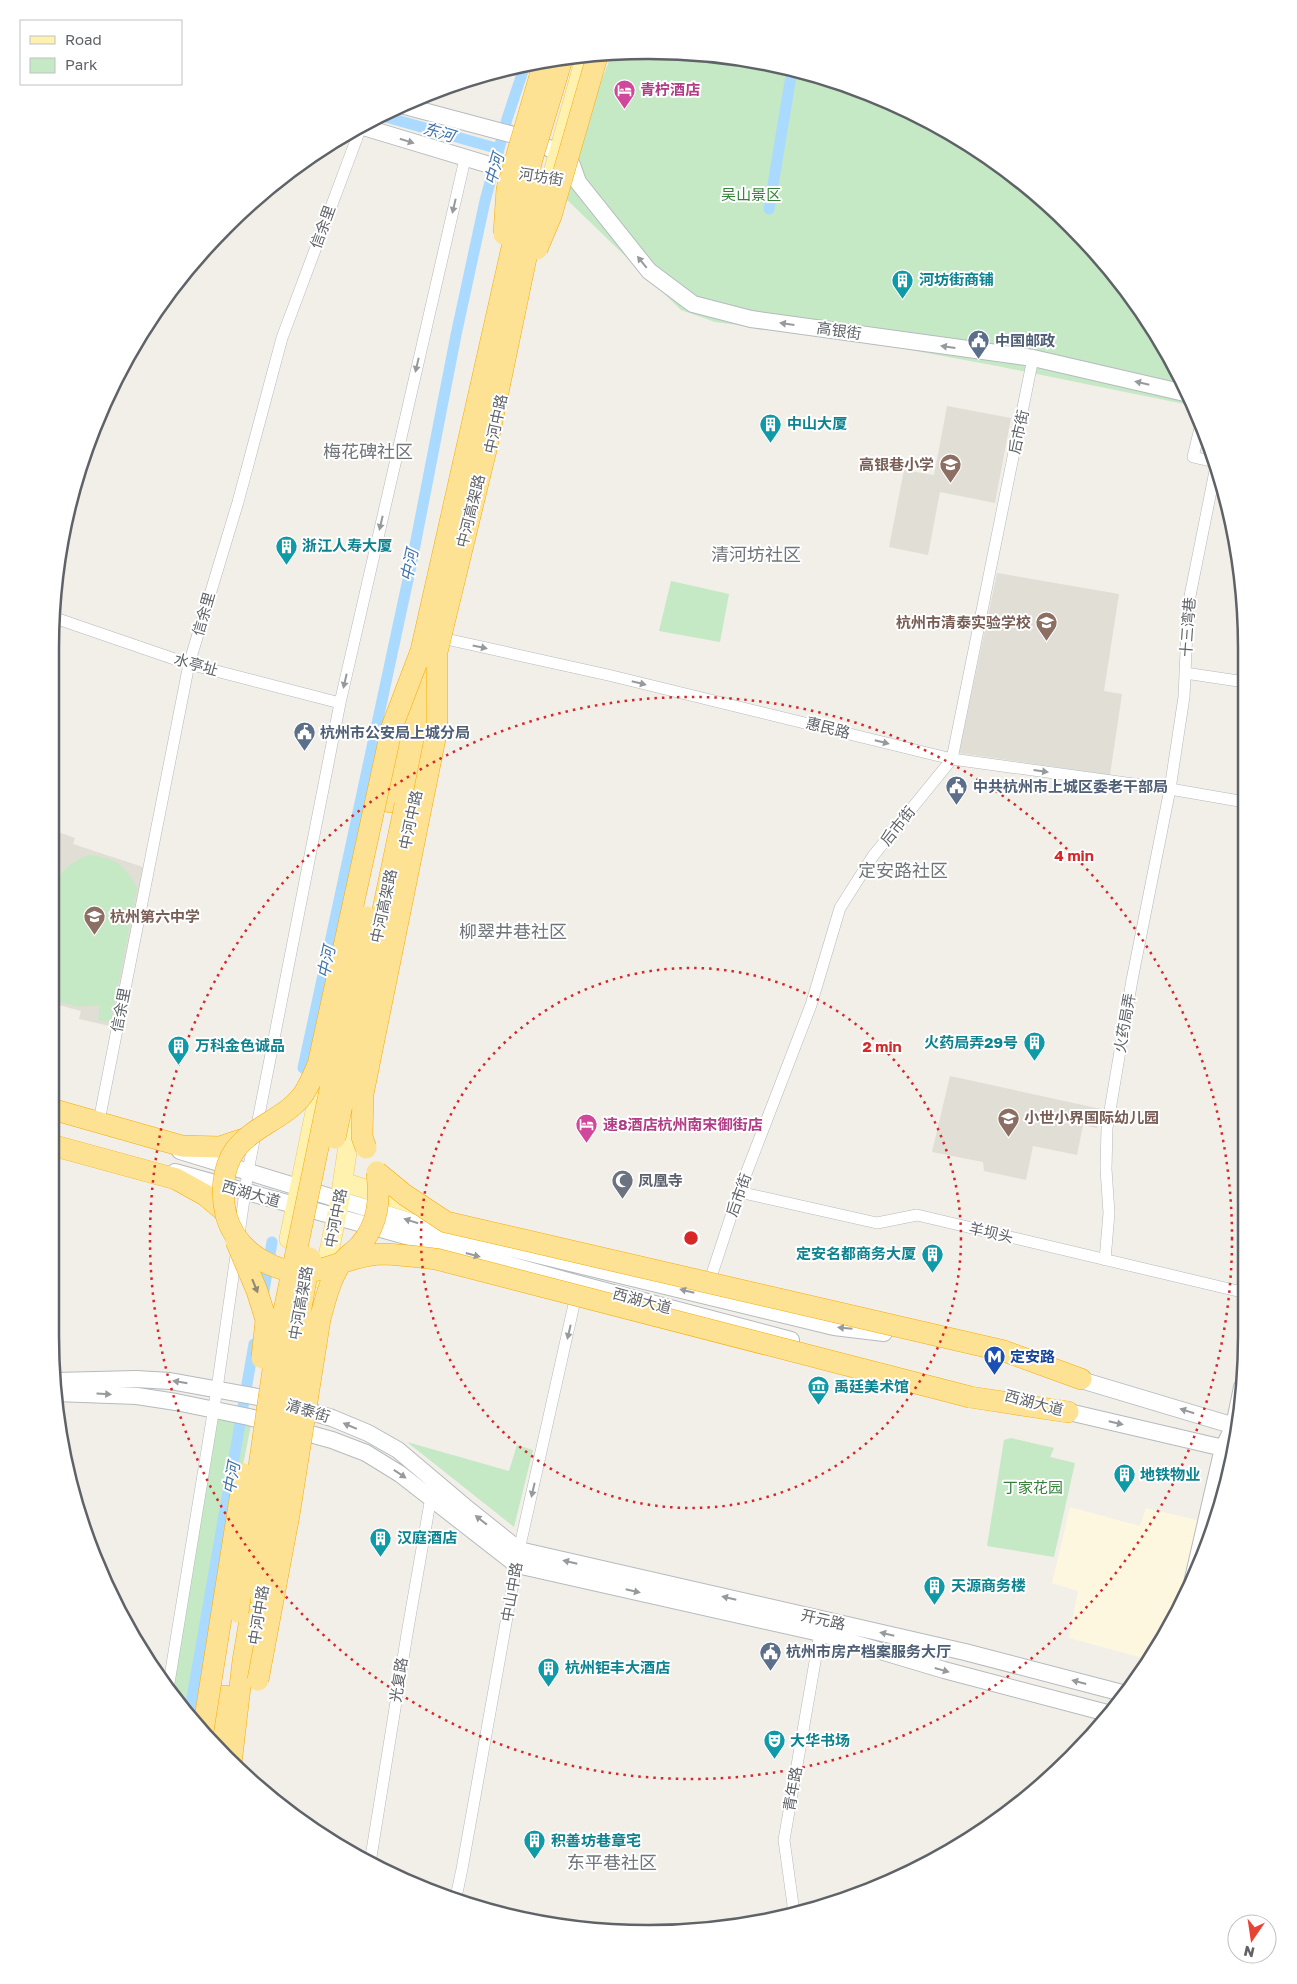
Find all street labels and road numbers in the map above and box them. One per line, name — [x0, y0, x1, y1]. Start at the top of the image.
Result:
street label: 河坊街 — [518, 164, 565, 188]
street label: 信余里 — [306, 202, 338, 251]
street label: 高银街 — [816, 318, 863, 342]
street label: 中河中路 — [480, 393, 510, 455]
street label: 后市街 — [1005, 408, 1032, 456]
street label: 中河高架路 — [452, 472, 488, 549]
street label: 信余里 — [188, 590, 218, 638]
street label: 十三湾巷 — [1176, 596, 1198, 657]
street label: 水亭址 — [172, 649, 220, 679]
street label: 惠民路 — [804, 713, 852, 741]
street label: 中河中路 — [395, 789, 425, 851]
street label: 后市街 — [876, 802, 918, 849]
street label: 中河高架路 — [366, 867, 400, 944]
street label: 信余里 — [107, 986, 133, 1034]
street label: 火药局弄 — [1110, 992, 1138, 1054]
street label: 后市街 — [722, 1170, 754, 1219]
street label: 西湖大道 — [220, 1176, 283, 1210]
street label: 中河中路 — [320, 1187, 350, 1249]
street label: 羊坝头 — [967, 1218, 1015, 1246]
street label: 中河高架路 — [285, 1264, 315, 1341]
street label: 西湖大道 — [611, 1284, 674, 1316]
street label: 西湖大道 — [1003, 1386, 1066, 1418]
street label: 清泰街 — [284, 1395, 332, 1425]
street label: 中山中路 — [497, 1561, 525, 1623]
street label: 中河中路 — [244, 1584, 272, 1646]
street label: 开元路 — [799, 1605, 847, 1633]
street label: 光复路 — [386, 1656, 410, 1703]
street label: 青年路 — [779, 1765, 805, 1813]

